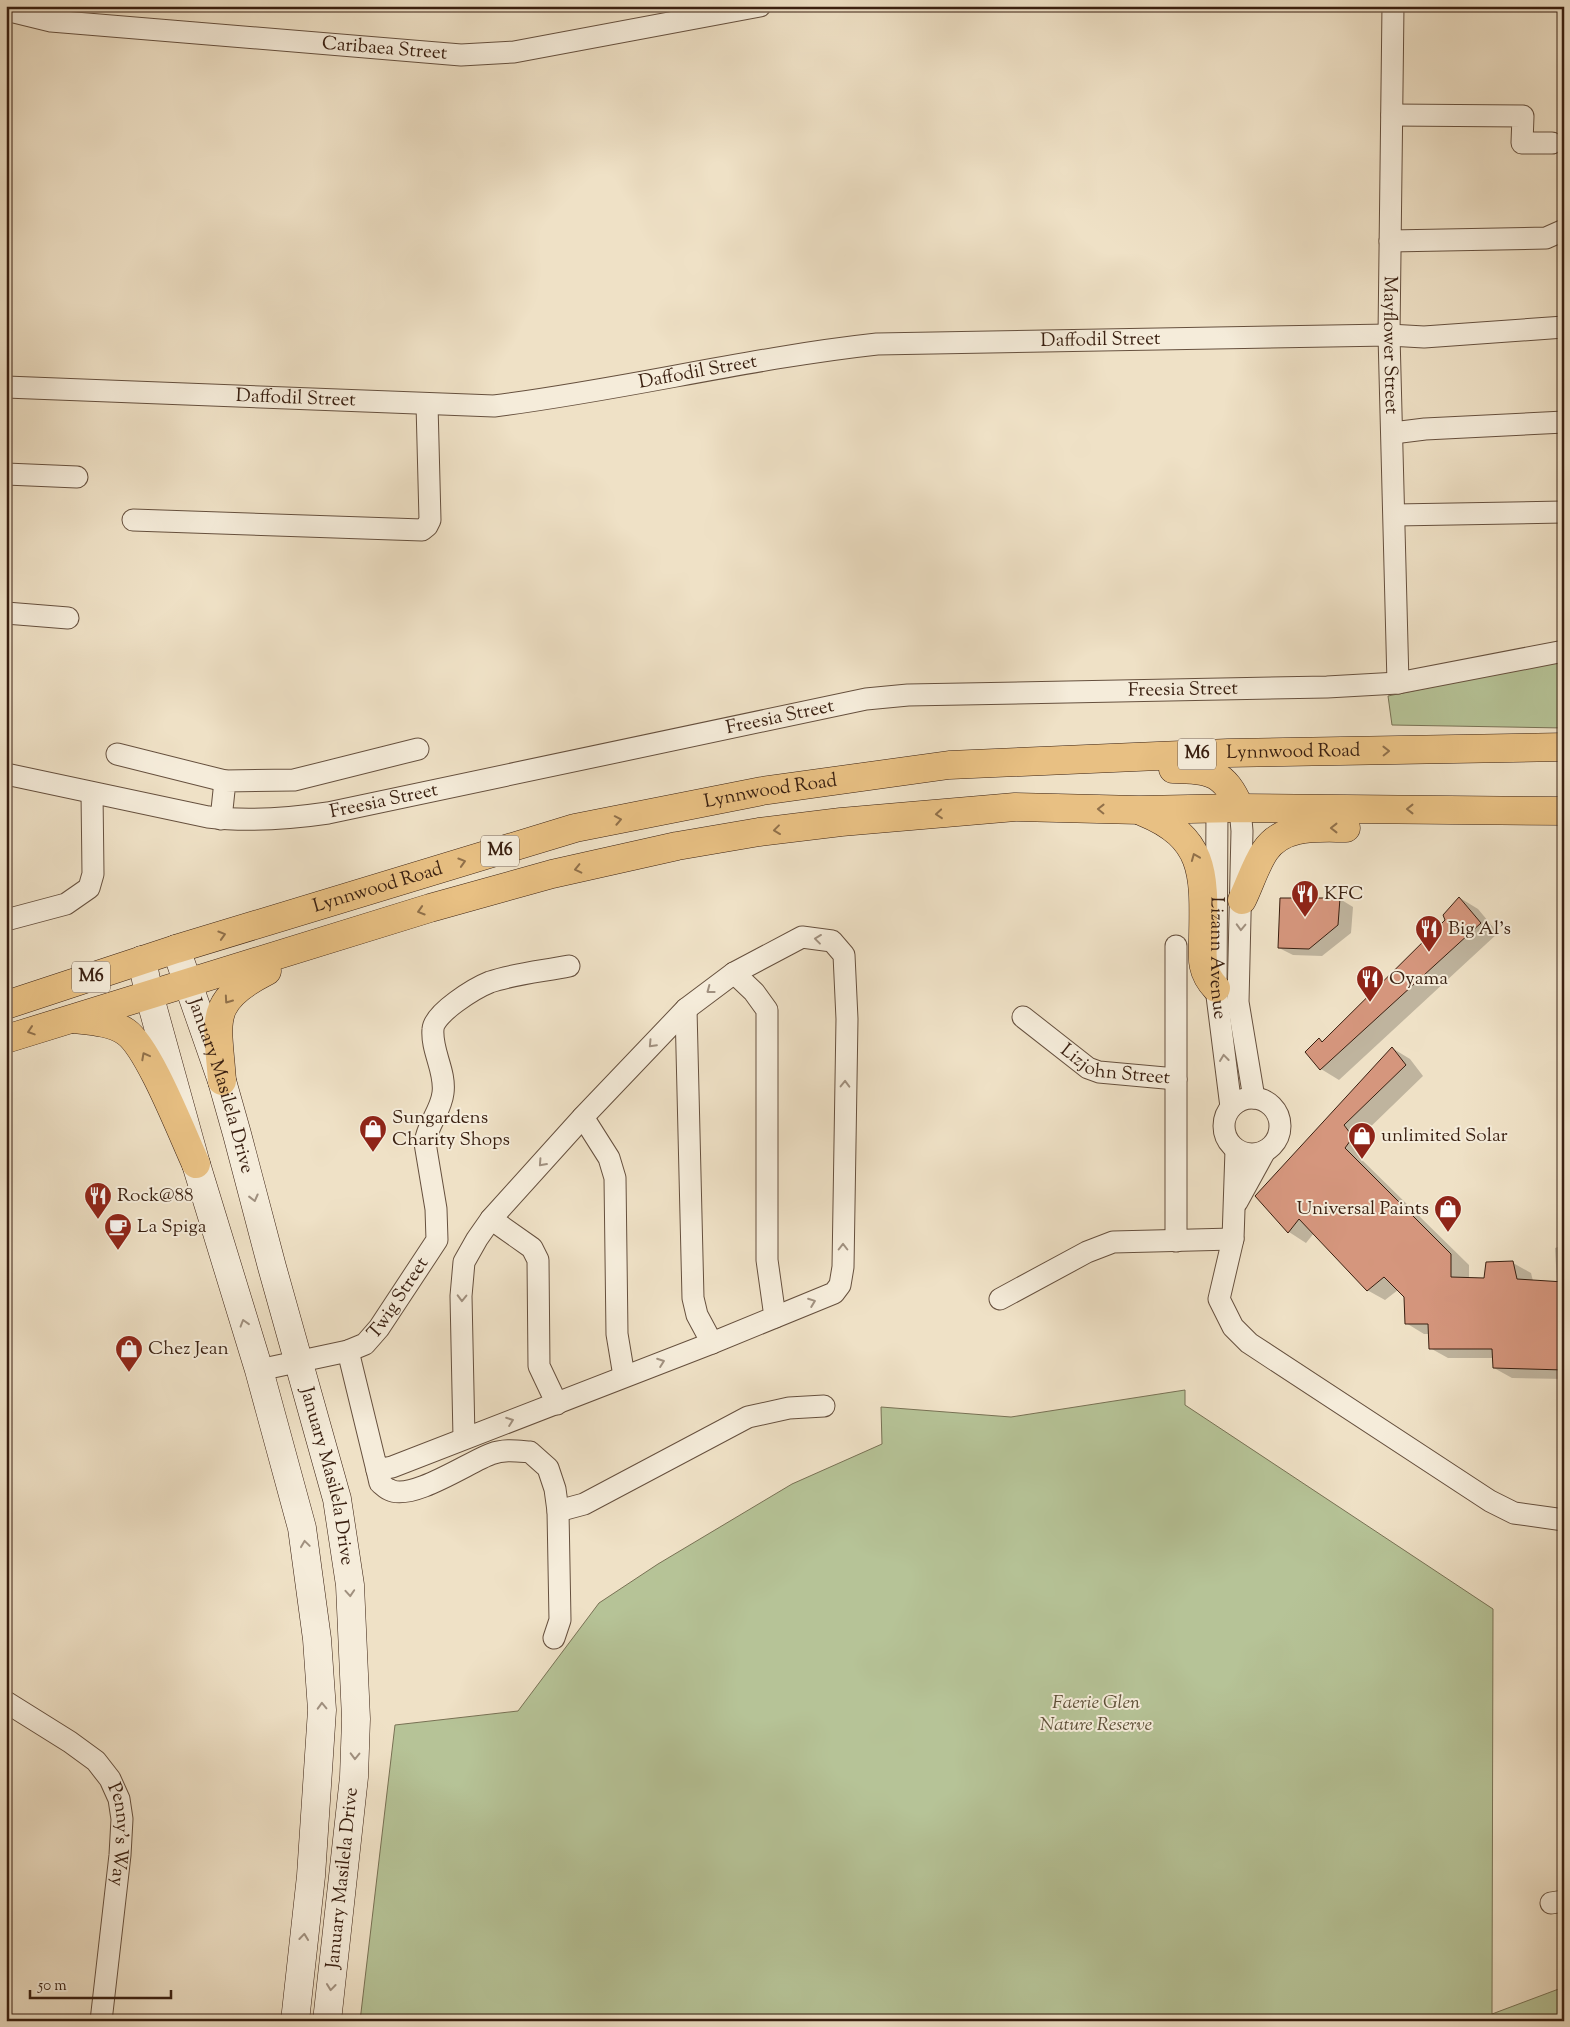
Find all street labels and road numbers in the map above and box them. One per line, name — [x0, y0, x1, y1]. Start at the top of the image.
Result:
street label: Caribaea Street — [321, 30, 449, 67]
street label: Mayflower Street — [1375, 276, 1405, 415]
street label: Daffodil Street — [1040, 326, 1161, 355]
street label: Daffodil Street — [636, 348, 760, 396]
street label: Daffodil Street — [235, 382, 357, 414]
street label: Freesia Street — [1128, 675, 1239, 704]
street label: Freesia Street — [723, 693, 837, 742]
street label: Lynnwood Road — [1226, 737, 1361, 767]
road number: M6 — [1178, 739, 1216, 770]
street label: Lynnwood Road — [702, 767, 839, 816]
street label: Freesia Street — [327, 776, 441, 826]
road number: M6 — [481, 836, 519, 866]
street label: Lynnwood Road — [310, 855, 446, 920]
street label: Lizann Avenue — [1202, 896, 1233, 1021]
road number: M6 — [72, 962, 110, 992]
street label: January Masilela Drive — [180, 993, 260, 1177]
street label: Lizjohn Street — [1054, 1037, 1172, 1092]
street label: Twig Street — [361, 1252, 436, 1346]
street label: January Masilela Drive — [293, 1383, 360, 1567]
street label: Penny's Way — [100, 1778, 136, 1888]
street label: January Masilela Drive — [320, 1786, 366, 1971]

